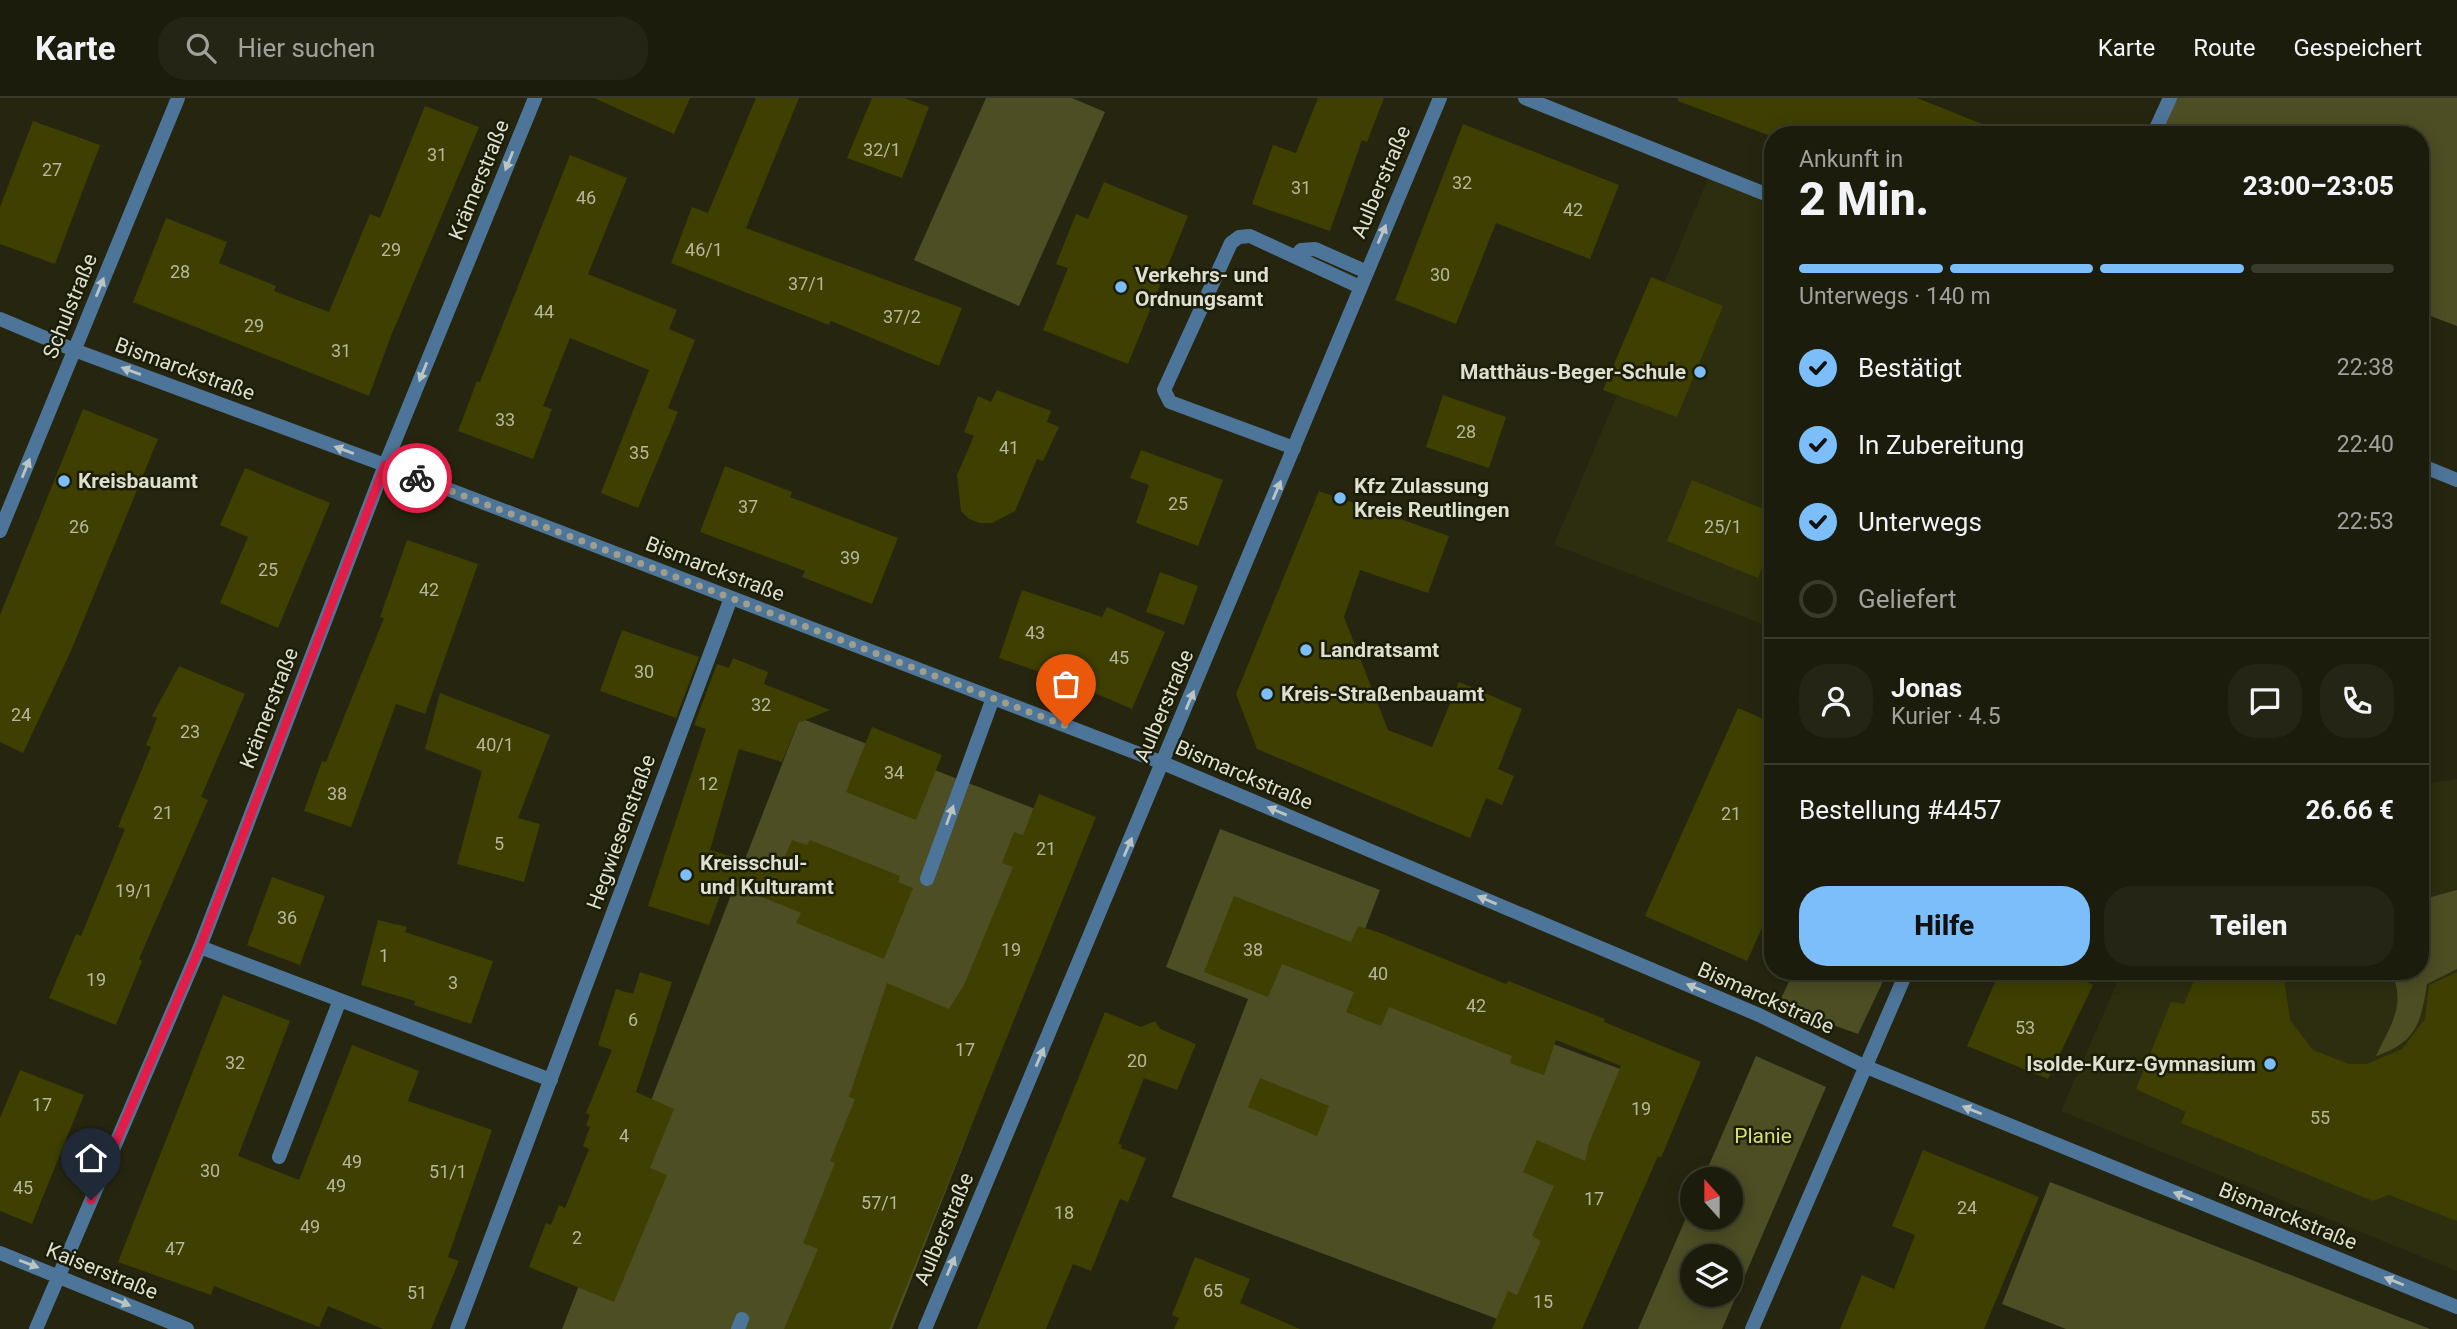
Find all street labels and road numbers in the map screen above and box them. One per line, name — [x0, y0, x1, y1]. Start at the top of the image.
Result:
street label: Krämerstraße — [444, 116, 514, 244]
street label: Aulberstraße — [1347, 122, 1415, 242]
street label: Schulstraße — [38, 250, 102, 362]
street label: Bismarckstraße — [112, 333, 258, 405]
street label: Bismarckstraße — [642, 531, 788, 607]
street label: Krämerstraße — [235, 644, 303, 772]
street label: Aulberstraße — [1130, 646, 1198, 766]
street label: Bismarckstraße — [1172, 735, 1316, 815]
street label: Hegwiesenstraße — [582, 751, 660, 913]
street label: Bismarckstraße — [1694, 957, 1838, 1039]
street label: Aulberstraße — [910, 1169, 978, 1289]
street label: Bismarckstraße — [2215, 1177, 2361, 1255]
street label: Kaiserstraße — [43, 1238, 161, 1304]

